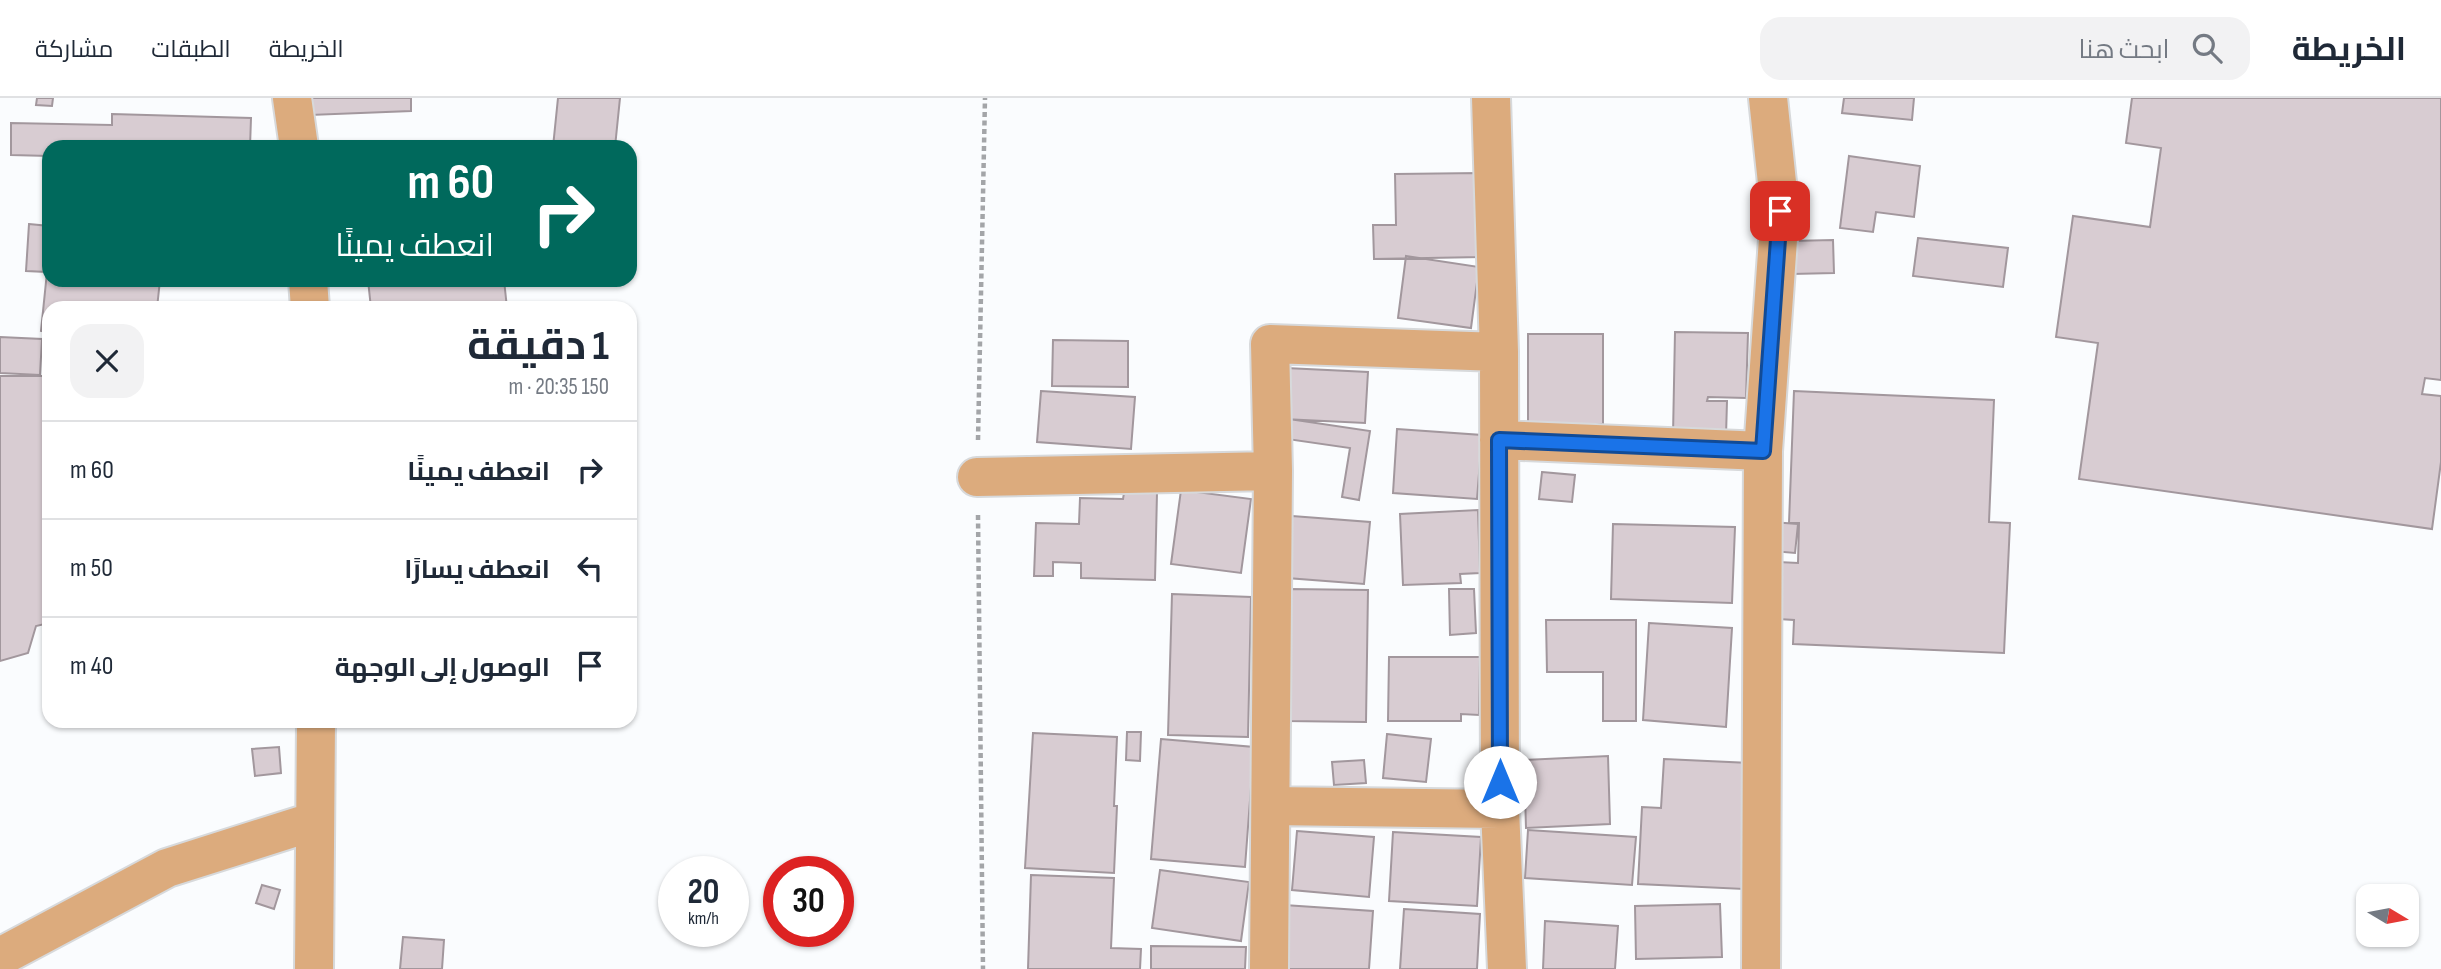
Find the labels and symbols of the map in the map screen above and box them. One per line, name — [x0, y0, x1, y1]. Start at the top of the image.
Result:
pin — [1750, 181, 1810, 241]
position arrow — [1463, 745, 1537, 819]
speed limit sign: 30 — [763, 856, 854, 947]
north arrow — [2356, 884, 2418, 947]

